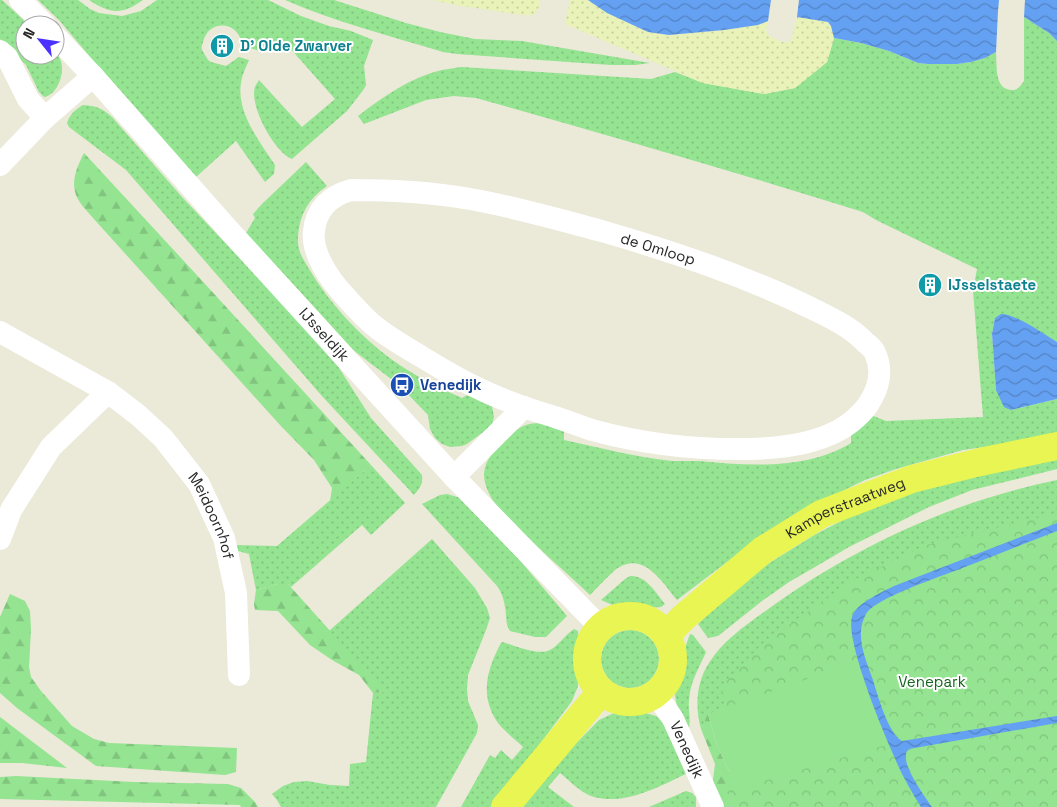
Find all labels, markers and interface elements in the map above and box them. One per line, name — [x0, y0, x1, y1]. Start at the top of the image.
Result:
north arrow — [15, 15, 65, 65]
text: N — [19, 25, 39, 42]
building icon: D' Olde Zwarver — [209, 33, 235, 59]
place label: D' Olde Zwarver — [240, 36, 352, 55]
street label: de Omloop — [618, 228, 698, 269]
building icon: IJsselstaete — [917, 272, 943, 298]
place label: IJsselstaete — [948, 275, 1037, 294]
street label: IJsseldijk — [295, 303, 354, 365]
bus stop icon: Venedijk — [389, 372, 415, 398]
place label: Venedijk — [420, 375, 482, 394]
street label: Meidoornhof — [184, 468, 238, 561]
street label: Kamperstraatweg — [782, 473, 907, 543]
park label: Venepark — [898, 672, 966, 691]
street label: Venedijk — [666, 718, 709, 781]

